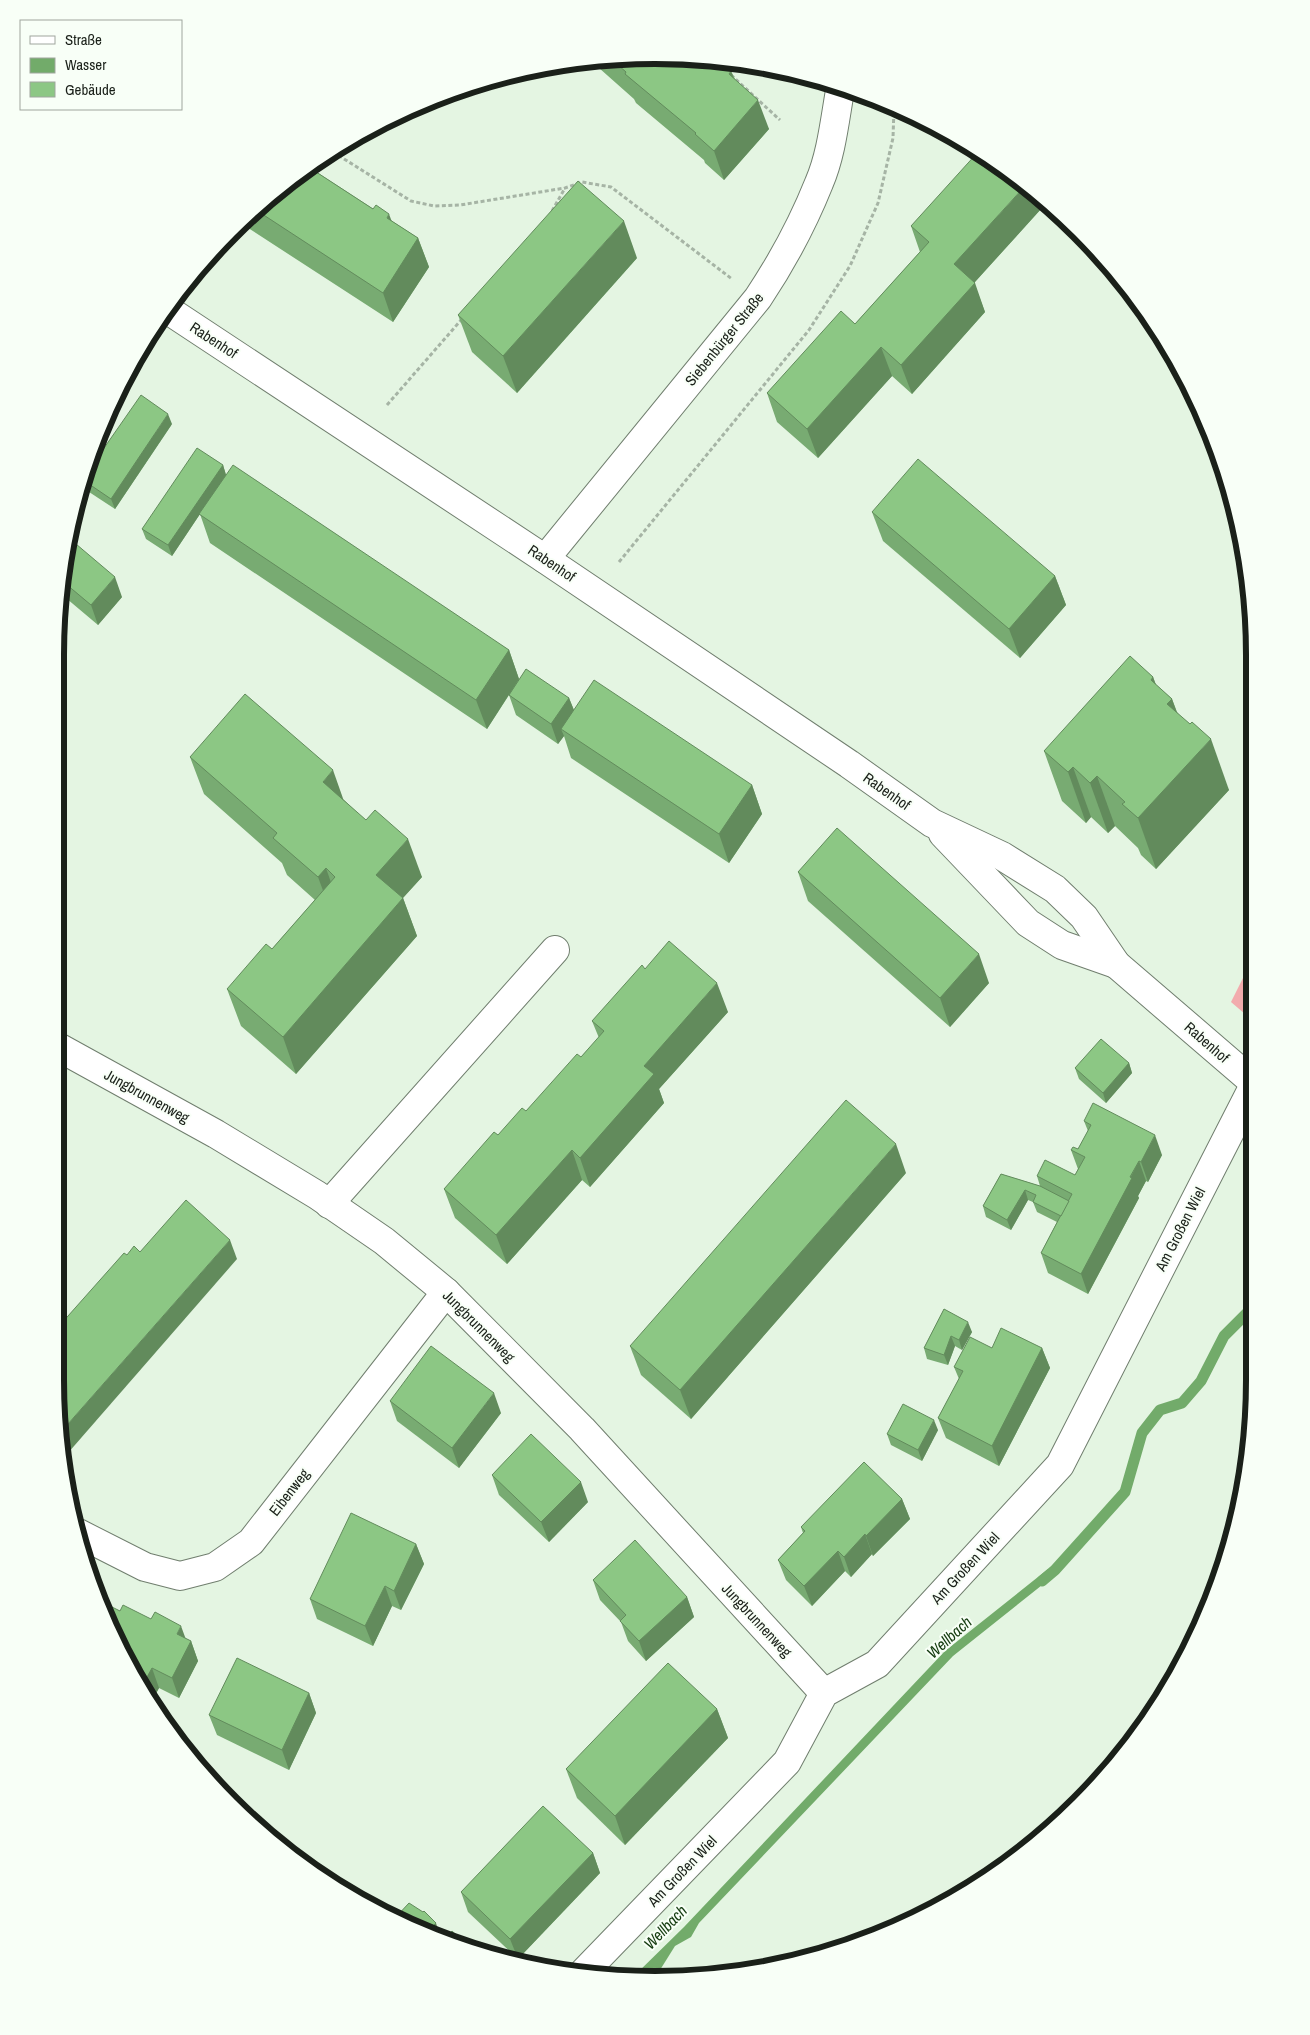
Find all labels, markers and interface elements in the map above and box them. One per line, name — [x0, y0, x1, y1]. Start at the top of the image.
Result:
legend — [20, 20, 182, 110]
text: Straße — [65, 29, 102, 50]
text: Wasser — [65, 54, 106, 75]
text: Gebäude — [65, 79, 116, 100]
street label: Siebenbürger Straße — [680, 288, 768, 390]
street label: Rabenhof — [186, 317, 243, 364]
street label: Rabenhof — [524, 539, 580, 587]
street label: Rabenhof — [859, 767, 915, 815]
street label: Rabenhof — [1180, 1017, 1234, 1068]
street label: Jungbrunnenweg — [101, 1064, 193, 1128]
street label: Am Großen Wiel — [1149, 1183, 1210, 1275]
street label: Jungbrunnenweg — [438, 1285, 520, 1367]
street label: Eibenweg — [264, 1464, 314, 1520]
street label: Am Großen Wiel — [925, 1527, 1004, 1609]
street label: Jungbrunnenweg — [717, 1578, 797, 1662]
water label: Wellbach — [922, 1611, 976, 1663]
street label: Am Großen Wiel — [642, 1831, 721, 1912]
water label: Wellbach — [638, 1900, 692, 1954]

